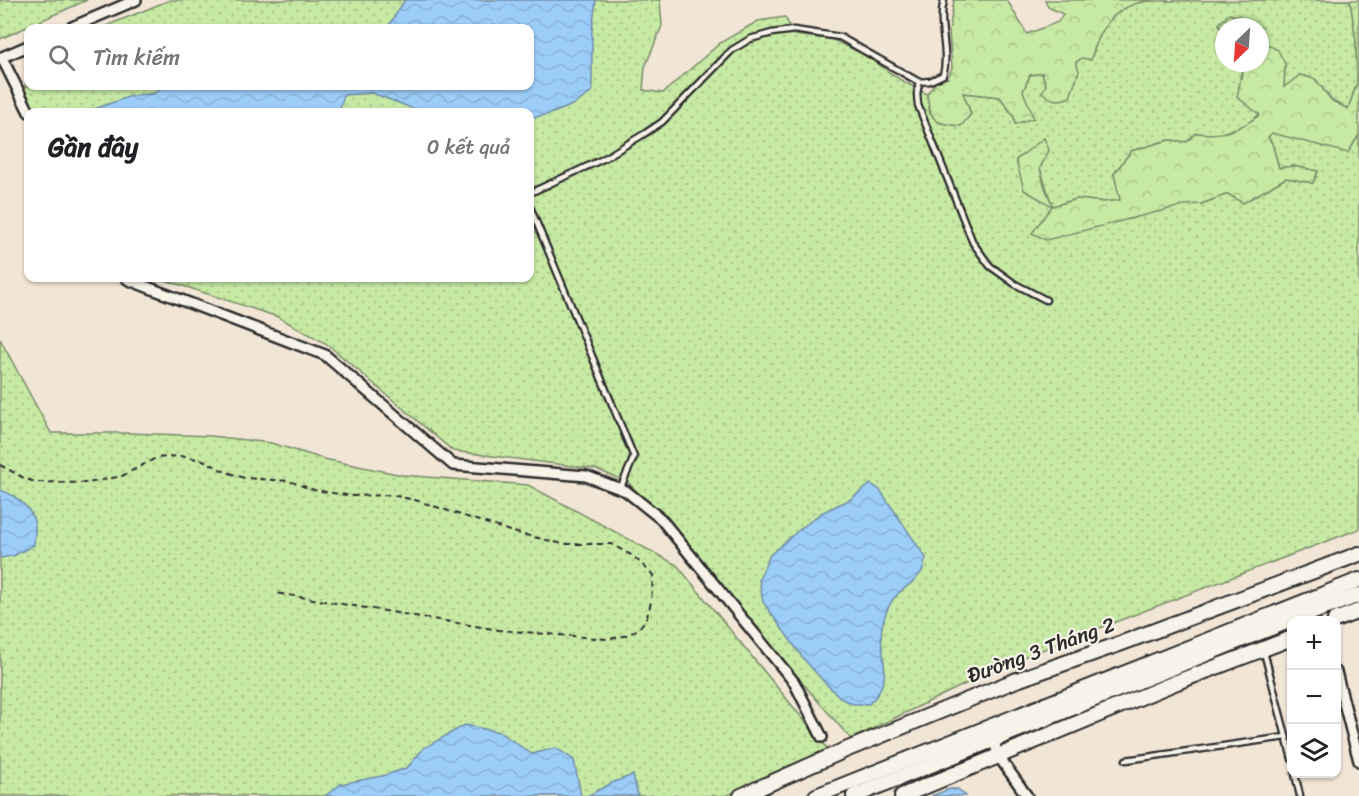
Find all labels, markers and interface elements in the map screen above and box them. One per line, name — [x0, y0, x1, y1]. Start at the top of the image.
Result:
north arrow — [1215, 18, 1269, 72]
search box — [24, 24, 534, 90]
text: Tìm kiếm — [93, 38, 180, 77]
icon: search — [45, 41, 78, 74]
text: Gần đây — [48, 124, 138, 170]
text: 0 kết quả — [427, 130, 510, 165]
street label: Đường 3 Tháng 2 — [962, 606, 1120, 694]
map controls — [1287, 616, 1341, 778]
button: + — [1287, 616, 1341, 670]
button: − — [1287, 670, 1341, 724]
button: layers — [1287, 724, 1341, 778]

